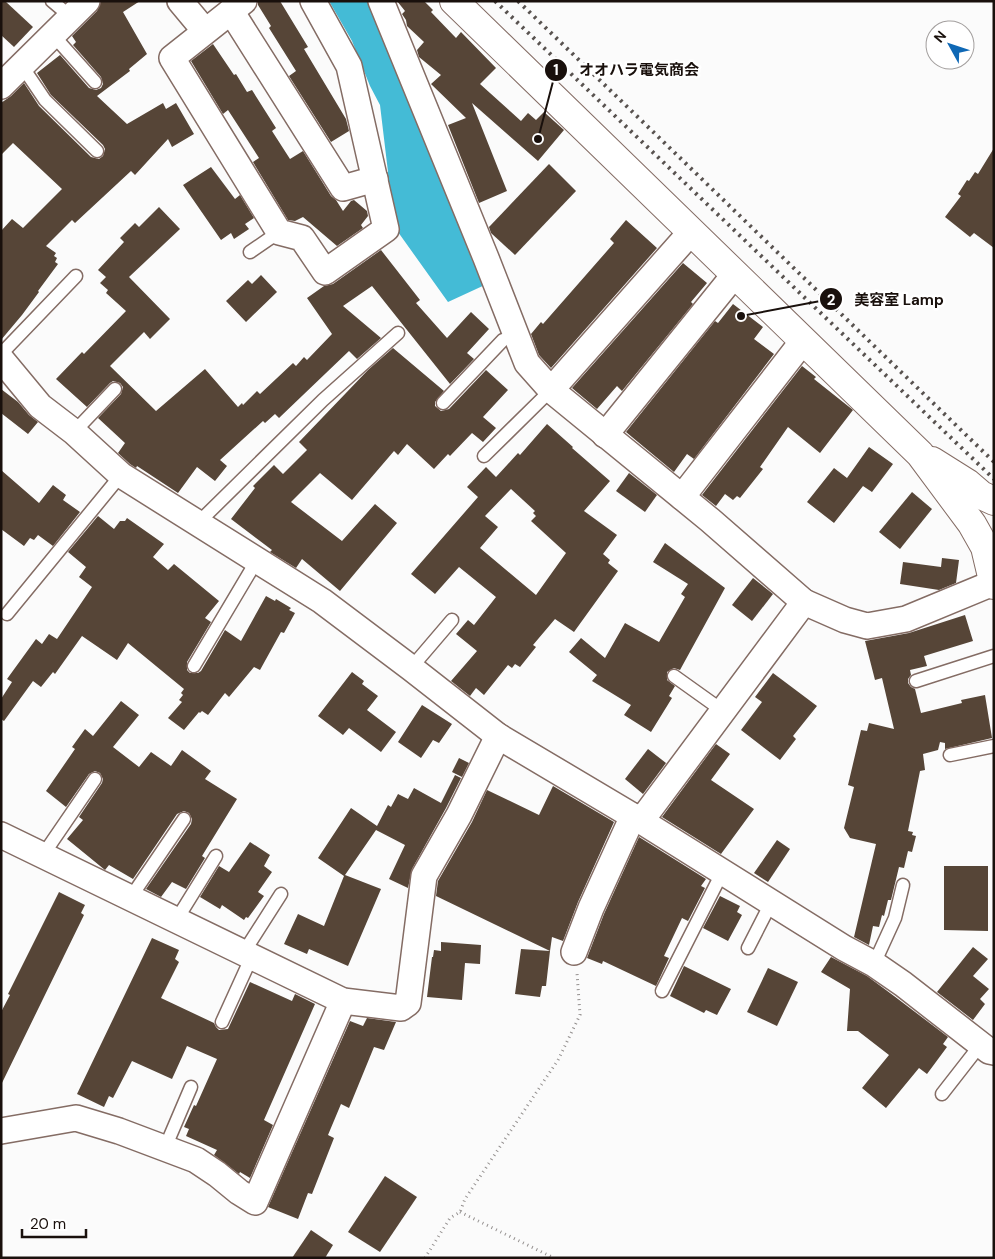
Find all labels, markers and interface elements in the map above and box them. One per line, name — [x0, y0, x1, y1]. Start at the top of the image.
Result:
north arrow — [925, 20, 975, 70]
text: N — [930, 27, 950, 46]
callout: オオハラ電気商会 — [544, 55, 709, 85]
text: 1 — [553, 60, 559, 80]
text: オオハラ電気商会 — [579, 60, 699, 80]
callout: 美容室 Lamp — [819, 284, 954, 314]
text: 2 — [827, 290, 836, 310]
text: 美容室 Lamp — [854, 290, 944, 310]
scale bar — [22, 1206, 86, 1238]
text: 20 m — [30, 1214, 66, 1234]

